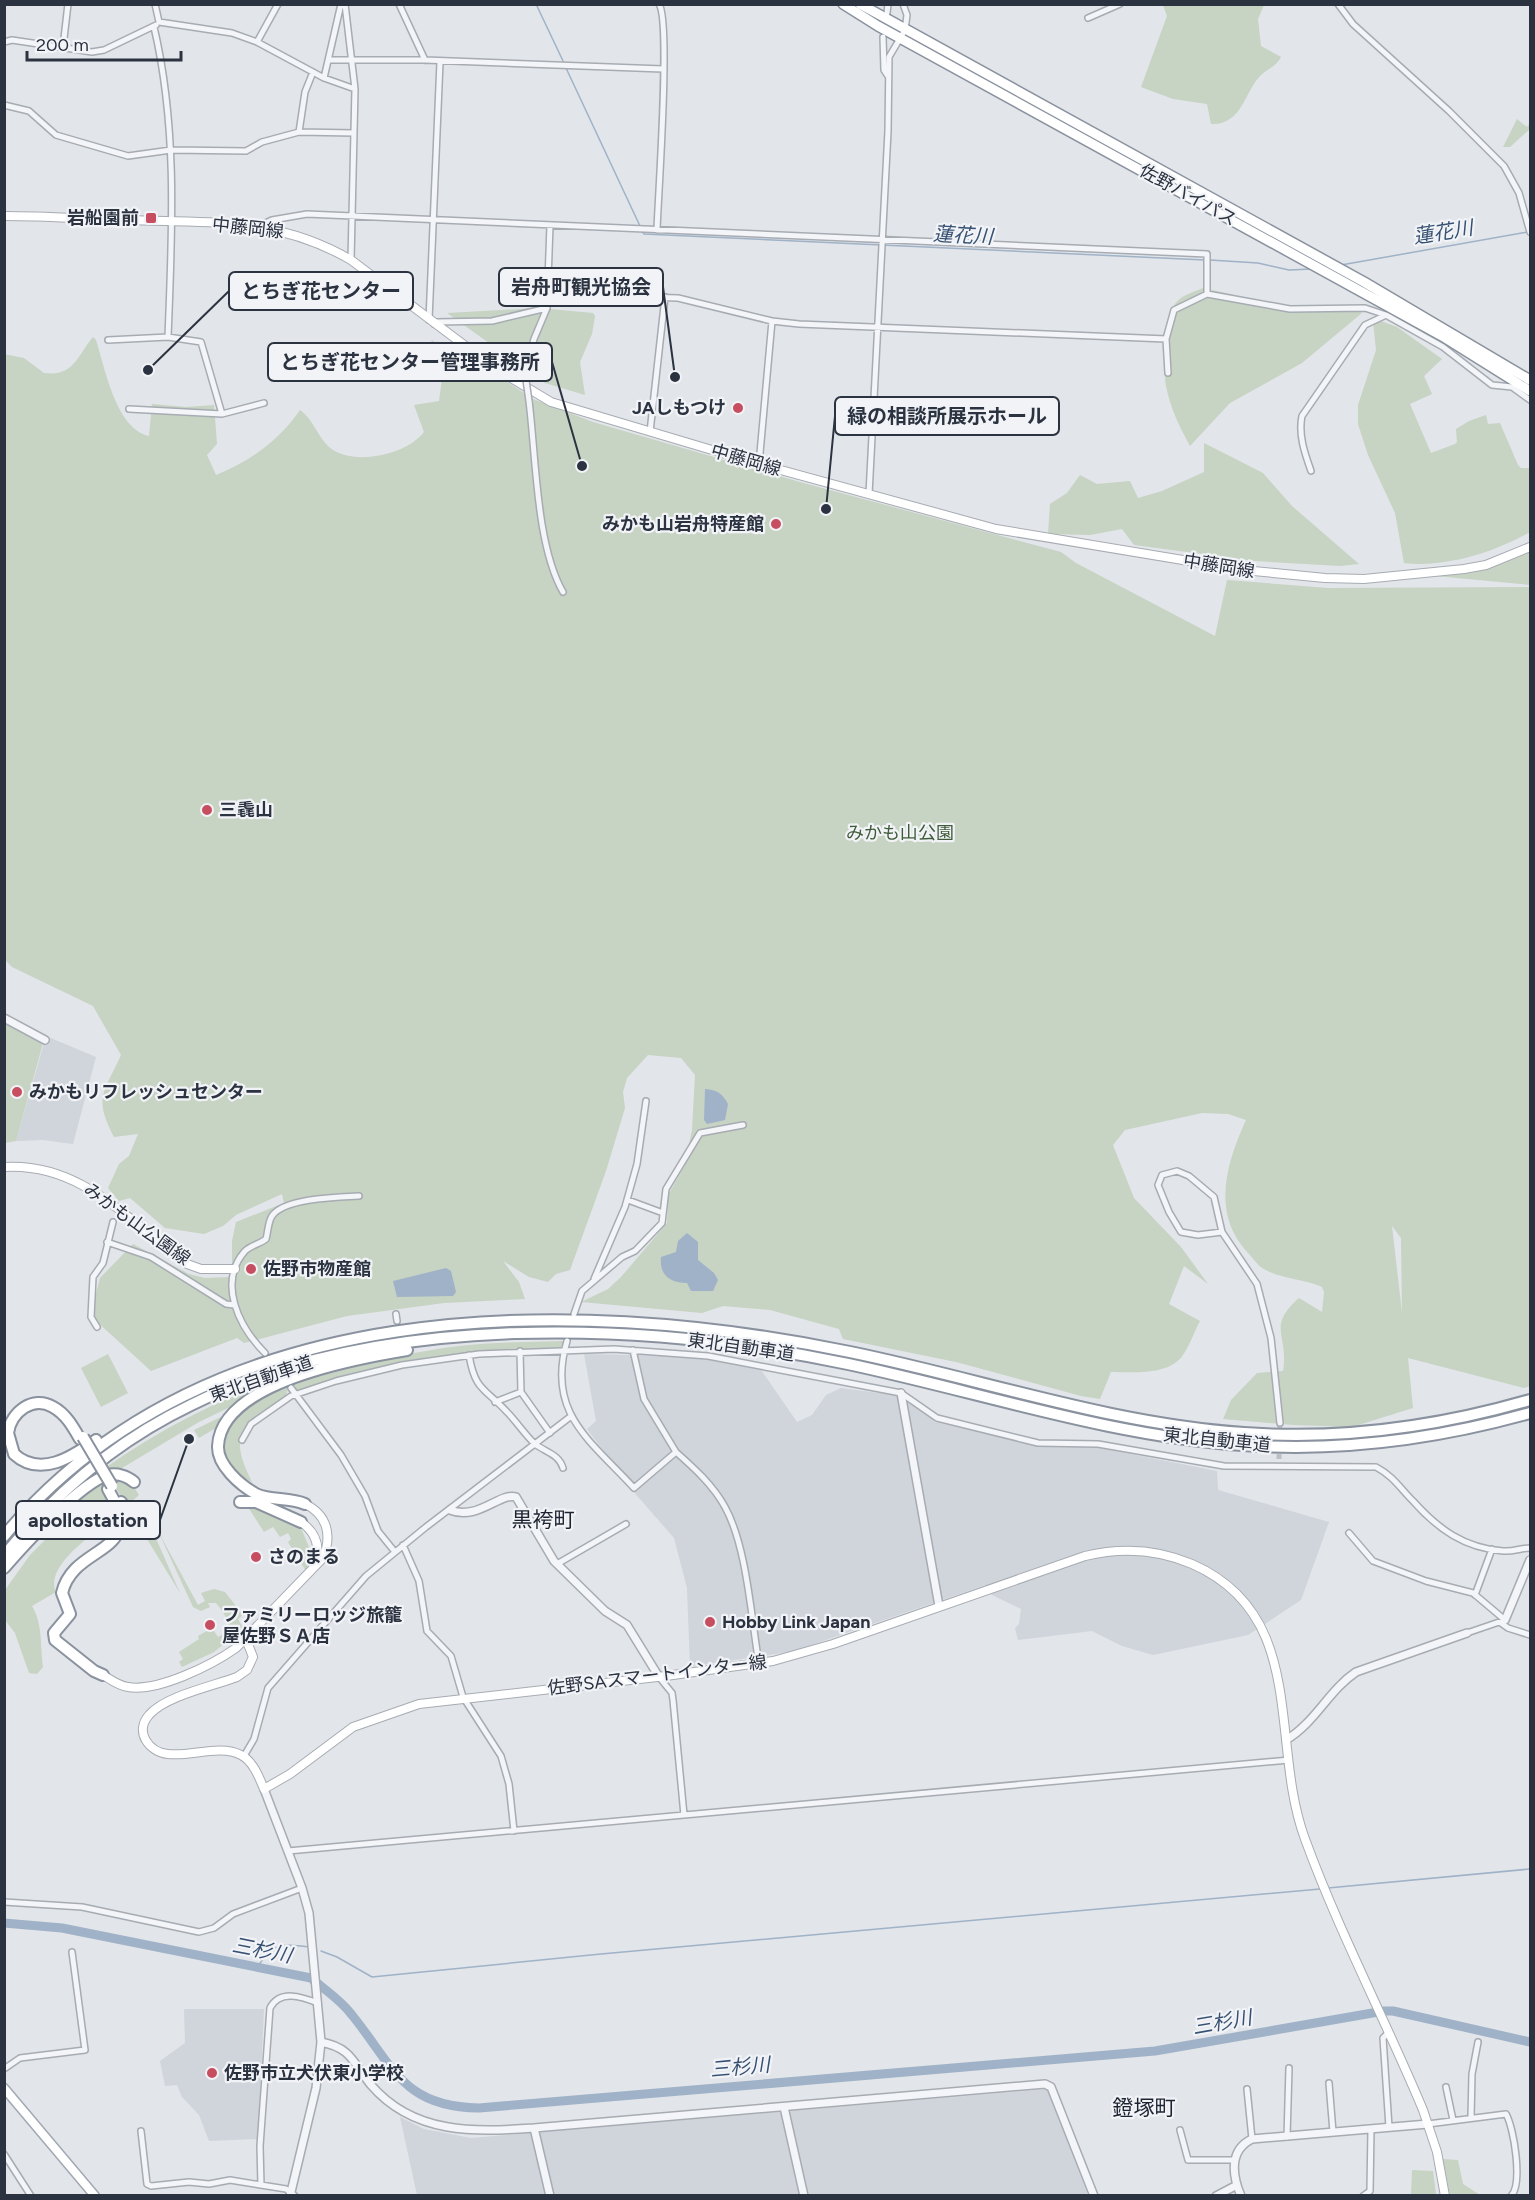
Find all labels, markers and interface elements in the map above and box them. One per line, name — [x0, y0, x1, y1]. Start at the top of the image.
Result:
scale bar — [27, 24, 182, 62]
text: 200 m — [36, 34, 89, 56]
street label: 佐野バイパス — [1136, 159, 1240, 231]
place label: 岩船園前 — [67, 207, 139, 229]
marker: 岩船園前 — [144, 211, 158, 225]
street label: 中藤岡線 — [211, 213, 285, 243]
water label: 蓮花川 — [1411, 215, 1476, 249]
water label: 蓮花川 — [932, 221, 996, 249]
callout: 岩舟町観光協会 — [499, 268, 663, 306]
callout: とちぎ花センター — [229, 272, 413, 310]
text: 岩舟町観光協会 — [511, 275, 651, 299]
text: とちぎ花センター — [241, 279, 401, 303]
callout: とちぎ花センター管理事務所 — [268, 343, 552, 381]
text: とちぎ花センター管理事務所 — [280, 350, 540, 374]
place label: JAしもつけ — [632, 397, 726, 419]
callout: 緑の相談所展示ホール — [835, 397, 1059, 435]
marker: JAしもつけ — [731, 401, 745, 415]
text: 緑の相談所展示ホール — [847, 404, 1047, 428]
street label: 中藤岡線 — [708, 440, 784, 480]
place label: みかも山岩舟特産館 — [602, 513, 764, 535]
marker: みかも山岩舟特産館 — [769, 517, 783, 531]
street label: 中藤岡線 — [1182, 550, 1256, 582]
place label: 三毳山 — [219, 799, 273, 821]
marker: 三毳山 — [200, 803, 214, 817]
park label: みかも山公園 — [846, 822, 954, 844]
place label: みかもリフレッシュセンター — [29, 1081, 263, 1103]
marker: みかもリフレッシュセンター — [10, 1085, 24, 1099]
street label: みかも山公園線 — [80, 1178, 194, 1270]
place label: 佐野市物産館 — [263, 1258, 371, 1280]
marker: 佐野市物産館 — [244, 1262, 258, 1276]
street label: 東北自動車道 — [686, 1329, 796, 1365]
street label: 東北自動車道 — [206, 1351, 316, 1407]
street label: 東北自動車道 — [1162, 1423, 1272, 1457]
callout: apollostation — [16, 1501, 160, 1539]
district label: 黒袴町 — [512, 1507, 575, 1532]
text: apollostation — [28, 1508, 148, 1532]
place label: さのまる — [268, 1546, 340, 1568]
marker: さのまる — [249, 1550, 263, 1564]
place label: ファミリーロッジ旅籠 屋佐野ＳＡ店 — [222, 1604, 402, 1647]
place label: Hobby Link Japan — [722, 1611, 870, 1633]
marker: Hobby Link Japan — [703, 1615, 717, 1629]
marker: ファミリーロッジ旅籠 屋佐野ＳＡ店 — [203, 1618, 217, 1632]
street label: 佐野SAスマートインター線 — [546, 1651, 768, 1699]
water label: 三杉川 — [230, 1932, 296, 1968]
water label: 三杉川 — [1190, 2005, 1256, 2039]
water label: 三杉川 — [709, 2052, 773, 2082]
place label: 佐野市立犬伏東小学校 — [224, 2062, 404, 2084]
marker: 佐野市立犬伏東小学校 — [205, 2066, 219, 2080]
district label: 鐙塚町 — [1113, 2095, 1176, 2120]

